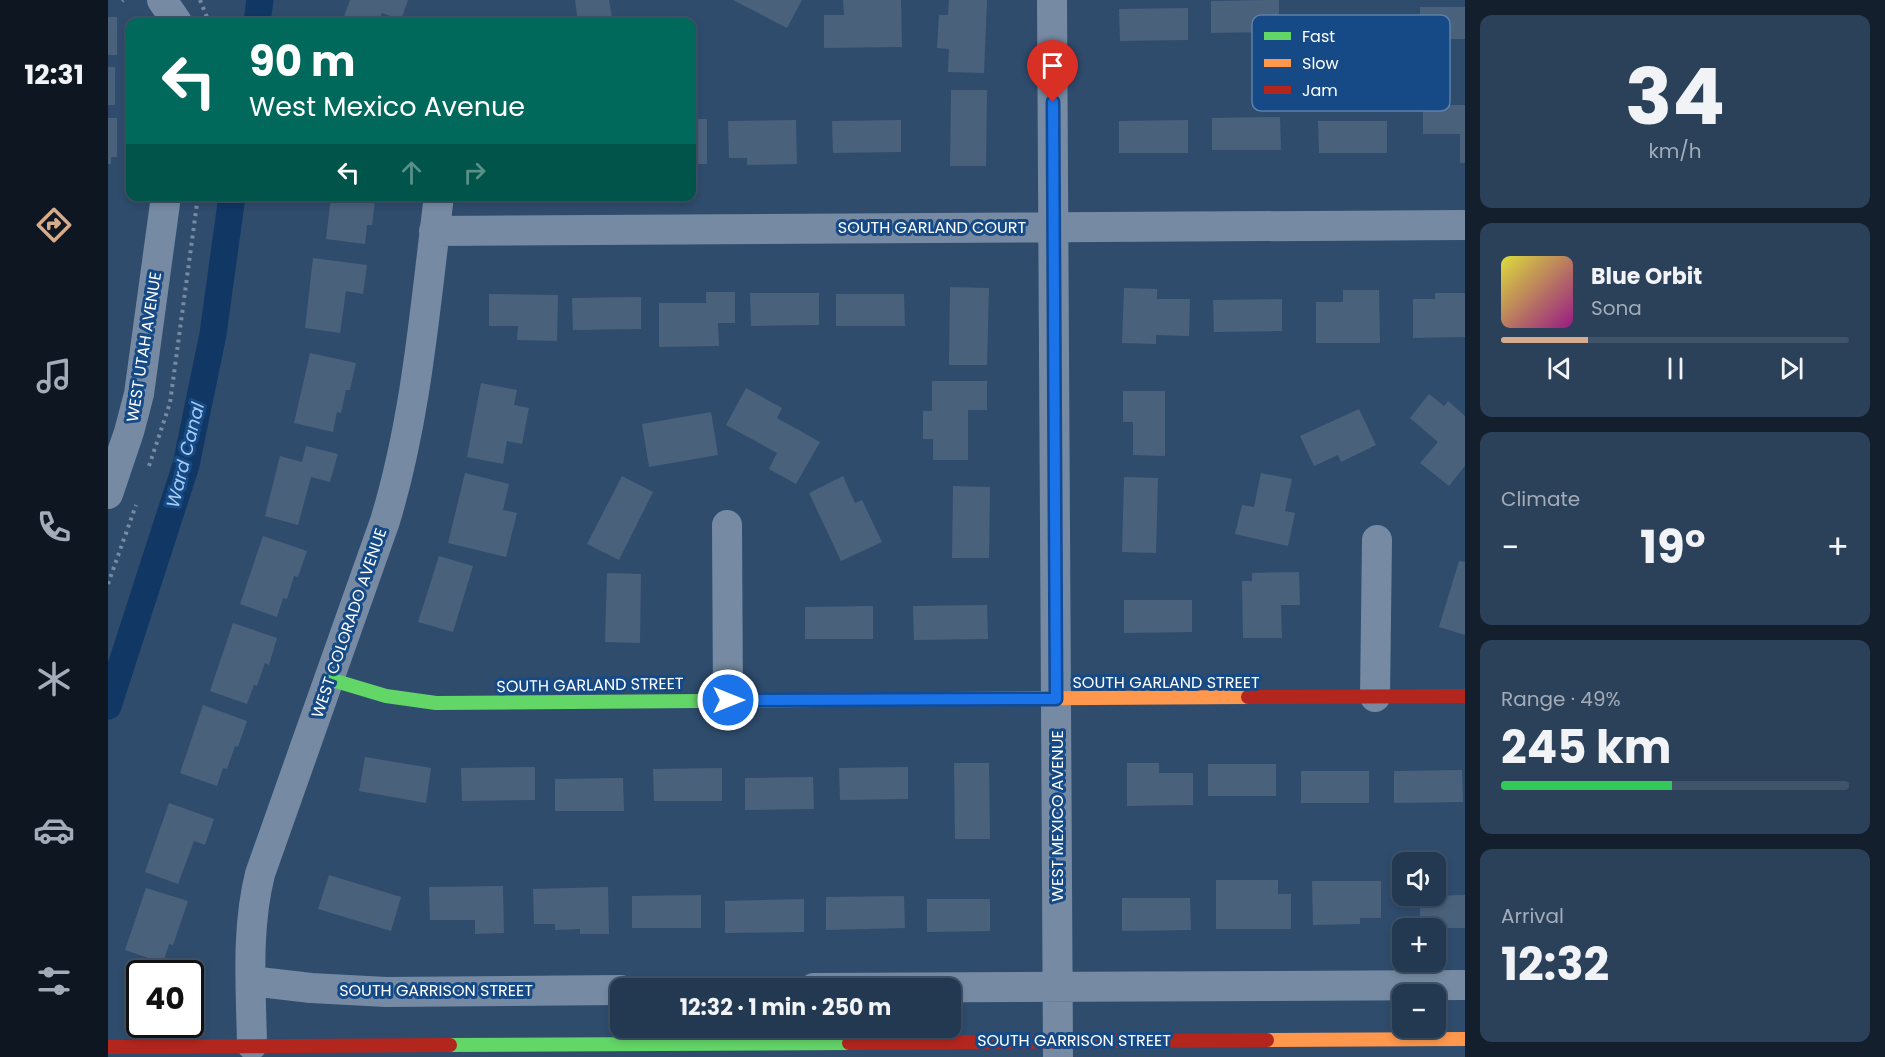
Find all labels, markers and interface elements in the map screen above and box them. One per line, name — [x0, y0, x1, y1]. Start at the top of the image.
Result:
legend — [1252, 15, 1450, 111]
text: Fast — [1302, 25, 1335, 48]
text: 90 m — [249, 32, 356, 91]
pin — [1027, 40, 1078, 102]
icon: left — [150, 42, 228, 120]
text: 34 — [1625, 42, 1725, 151]
icon: arrive — [1036, 49, 1069, 82]
text: Slow — [1302, 52, 1339, 75]
text: 12:31 — [24, 56, 84, 93]
text: Jam — [1302, 79, 1338, 102]
text: West Mexico Avenue — [249, 88, 525, 125]
text: km/h — [1648, 137, 1702, 165]
icon: left — [332, 156, 365, 189]
icon: ahead — [395, 156, 428, 189]
icon: right — [458, 156, 491, 189]
icon: directions — [33, 204, 75, 246]
street label: SOUTH GARLAND COURT — [838, 216, 1027, 239]
text: Blue Orbit — [1591, 261, 1702, 292]
street label: WEST UTAH AVENUE — [121, 270, 167, 424]
text: Sona — [1591, 294, 1642, 322]
icon: previous — [1543, 352, 1576, 385]
icon: pause — [1659, 352, 1692, 385]
icon: next — [1775, 352, 1808, 385]
icon: music — [33, 355, 75, 397]
water label: Ward Canal — [160, 399, 210, 511]
text: Climate — [1501, 485, 1580, 513]
icon: phone — [33, 506, 75, 548]
text: 19° — [1640, 516, 1706, 579]
text: − — [1501, 524, 1519, 571]
text: + — [1826, 524, 1849, 571]
street label: WEST COLORADO AVENUE — [306, 525, 392, 721]
icon: climate — [33, 658, 75, 700]
position arrow — [696, 668, 760, 732]
street label: SOUTH GARLAND STREET — [1072, 671, 1260, 694]
street label: SOUTH GARLAND STREET — [496, 672, 684, 698]
text: Range · 49% — [1501, 685, 1621, 713]
text: 245 km — [1501, 716, 1671, 779]
street label: WEST MEXICO AVENUE — [1046, 730, 1069, 902]
icon: car — [33, 809, 75, 851]
map controls — [1392, 852, 1446, 1038]
button: sound — [1392, 852, 1446, 906]
text: Arrival — [1501, 902, 1564, 930]
button: + — [1392, 918, 1446, 972]
text: 12:32 — [1501, 933, 1609, 996]
icon: filters — [33, 960, 75, 1002]
speed limit sign: 40 — [126, 960, 204, 1038]
street label: SOUTH GARRISON STREET — [339, 979, 533, 1002]
button: − — [1392, 984, 1446, 1038]
text: 12:32 · 1 min · 250 m — [680, 992, 891, 1023]
street label: SOUTH GARRISON STREET — [977, 1029, 1171, 1052]

